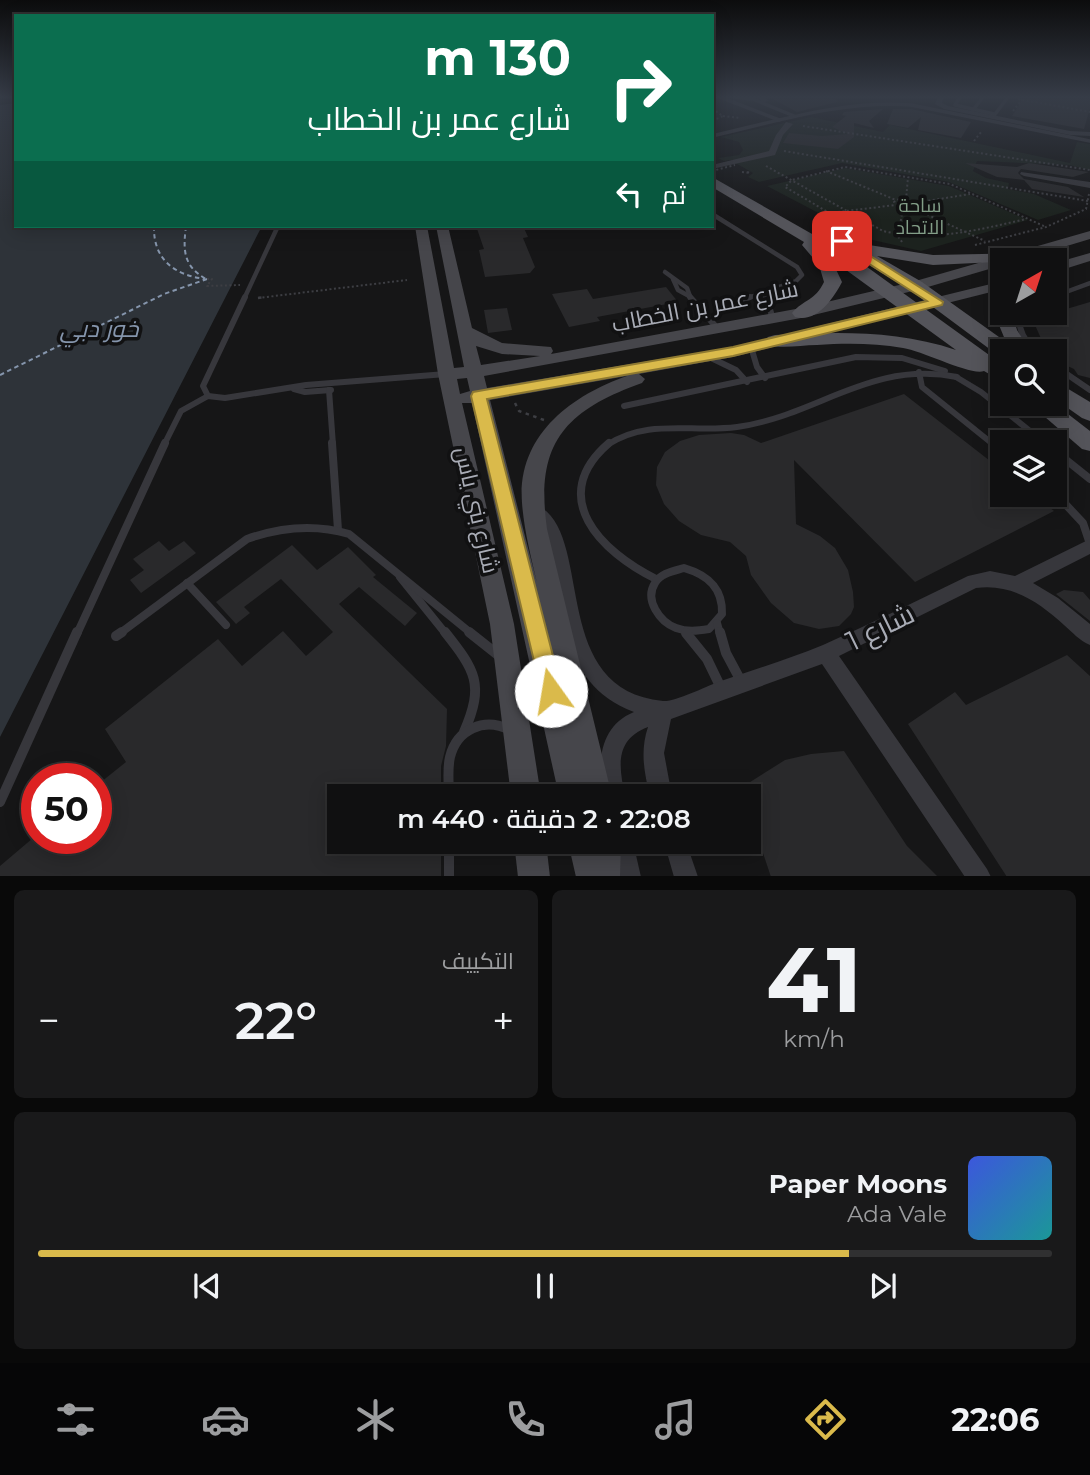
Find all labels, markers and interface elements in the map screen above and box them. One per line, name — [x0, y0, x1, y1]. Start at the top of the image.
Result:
text: 130 m — [424, 28, 571, 87]
icon: right — [595, 42, 686, 133]
text: شارع عمر بن الخطاب — [307, 99, 571, 138]
icon: left — [610, 175, 648, 213]
text: ثم — [662, 179, 686, 211]
park label: ساحة الاتحاد — [896, 194, 944, 239]
pin — [812, 211, 872, 271]
icon: arrive — [823, 222, 861, 260]
north arrow — [990, 248, 1068, 326]
map controls — [990, 248, 1067, 507]
street label: شارع عمر بن الخطاب — [609, 274, 801, 340]
water label: خور دبي — [59, 314, 140, 348]
button: search — [990, 339, 1067, 416]
button: layers — [990, 430, 1067, 507]
street label: شارع بني ياس — [445, 444, 505, 577]
street label: شارع 1 — [840, 596, 921, 660]
position arrow — [514, 654, 588, 728]
speed limit sign: 50 — [21, 763, 112, 854]
text: 22:08 · 2 دقيقة · 440 m — [397, 803, 691, 835]
text: 41 — [766, 924, 862, 1035]
text: التكييف — [442, 947, 514, 975]
text: 22° — [235, 989, 317, 1052]
text: − — [38, 997, 60, 1044]
text: + — [492, 997, 514, 1044]
text: km/h — [783, 1025, 845, 1053]
text: Paper Moons — [769, 1168, 947, 1200]
text: Ada Vale — [847, 1200, 947, 1228]
icon: previous — [188, 1267, 226, 1305]
icon: pause — [526, 1267, 564, 1305]
icon: next — [864, 1267, 902, 1305]
icon: filters — [51, 1395, 100, 1444]
icon: car — [201, 1395, 250, 1444]
icon: climate — [351, 1395, 400, 1444]
icon: phone — [501, 1395, 550, 1444]
icon: music — [651, 1395, 700, 1444]
icon: directions — [801, 1395, 850, 1444]
text: 22:06 — [951, 1400, 1039, 1439]

